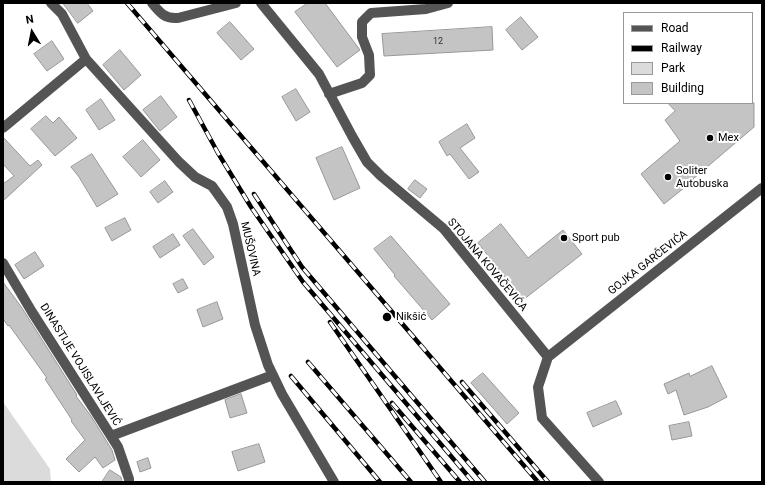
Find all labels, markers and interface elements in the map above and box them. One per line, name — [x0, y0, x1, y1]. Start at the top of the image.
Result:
north arrow — [12, 12, 52, 52]
legend — [623, 12, 753, 104]
text: N — [25, 13, 35, 27]
text: Road — [661, 21, 689, 35]
house number: 12 — [433, 37, 443, 47]
text: Railway — [661, 41, 702, 55]
text: Park — [661, 61, 685, 75]
text: Building — [661, 81, 704, 95]
place label: Mex — [718, 131, 739, 145]
marker: Mex — [705, 133, 715, 143]
place label: Soliter Autobuska — [676, 164, 728, 190]
marker: Soliter Autobuska — [663, 172, 673, 182]
street label: STOJANA KOVAČEVIĆA — [444, 216, 530, 314]
street label: MUŠOVINA — [237, 220, 263, 278]
street label: GOJKA GARČEVIĆA — [606, 228, 690, 298]
place label: Sport pub — [572, 231, 620, 245]
marker: Sport pub — [559, 233, 569, 243]
street label: DINASTIJE VOJISLAVLJEVIĆ — [37, 301, 123, 429]
place label: Nikšić — [396, 310, 426, 324]
marker: Nikšić — [381, 311, 393, 323]

